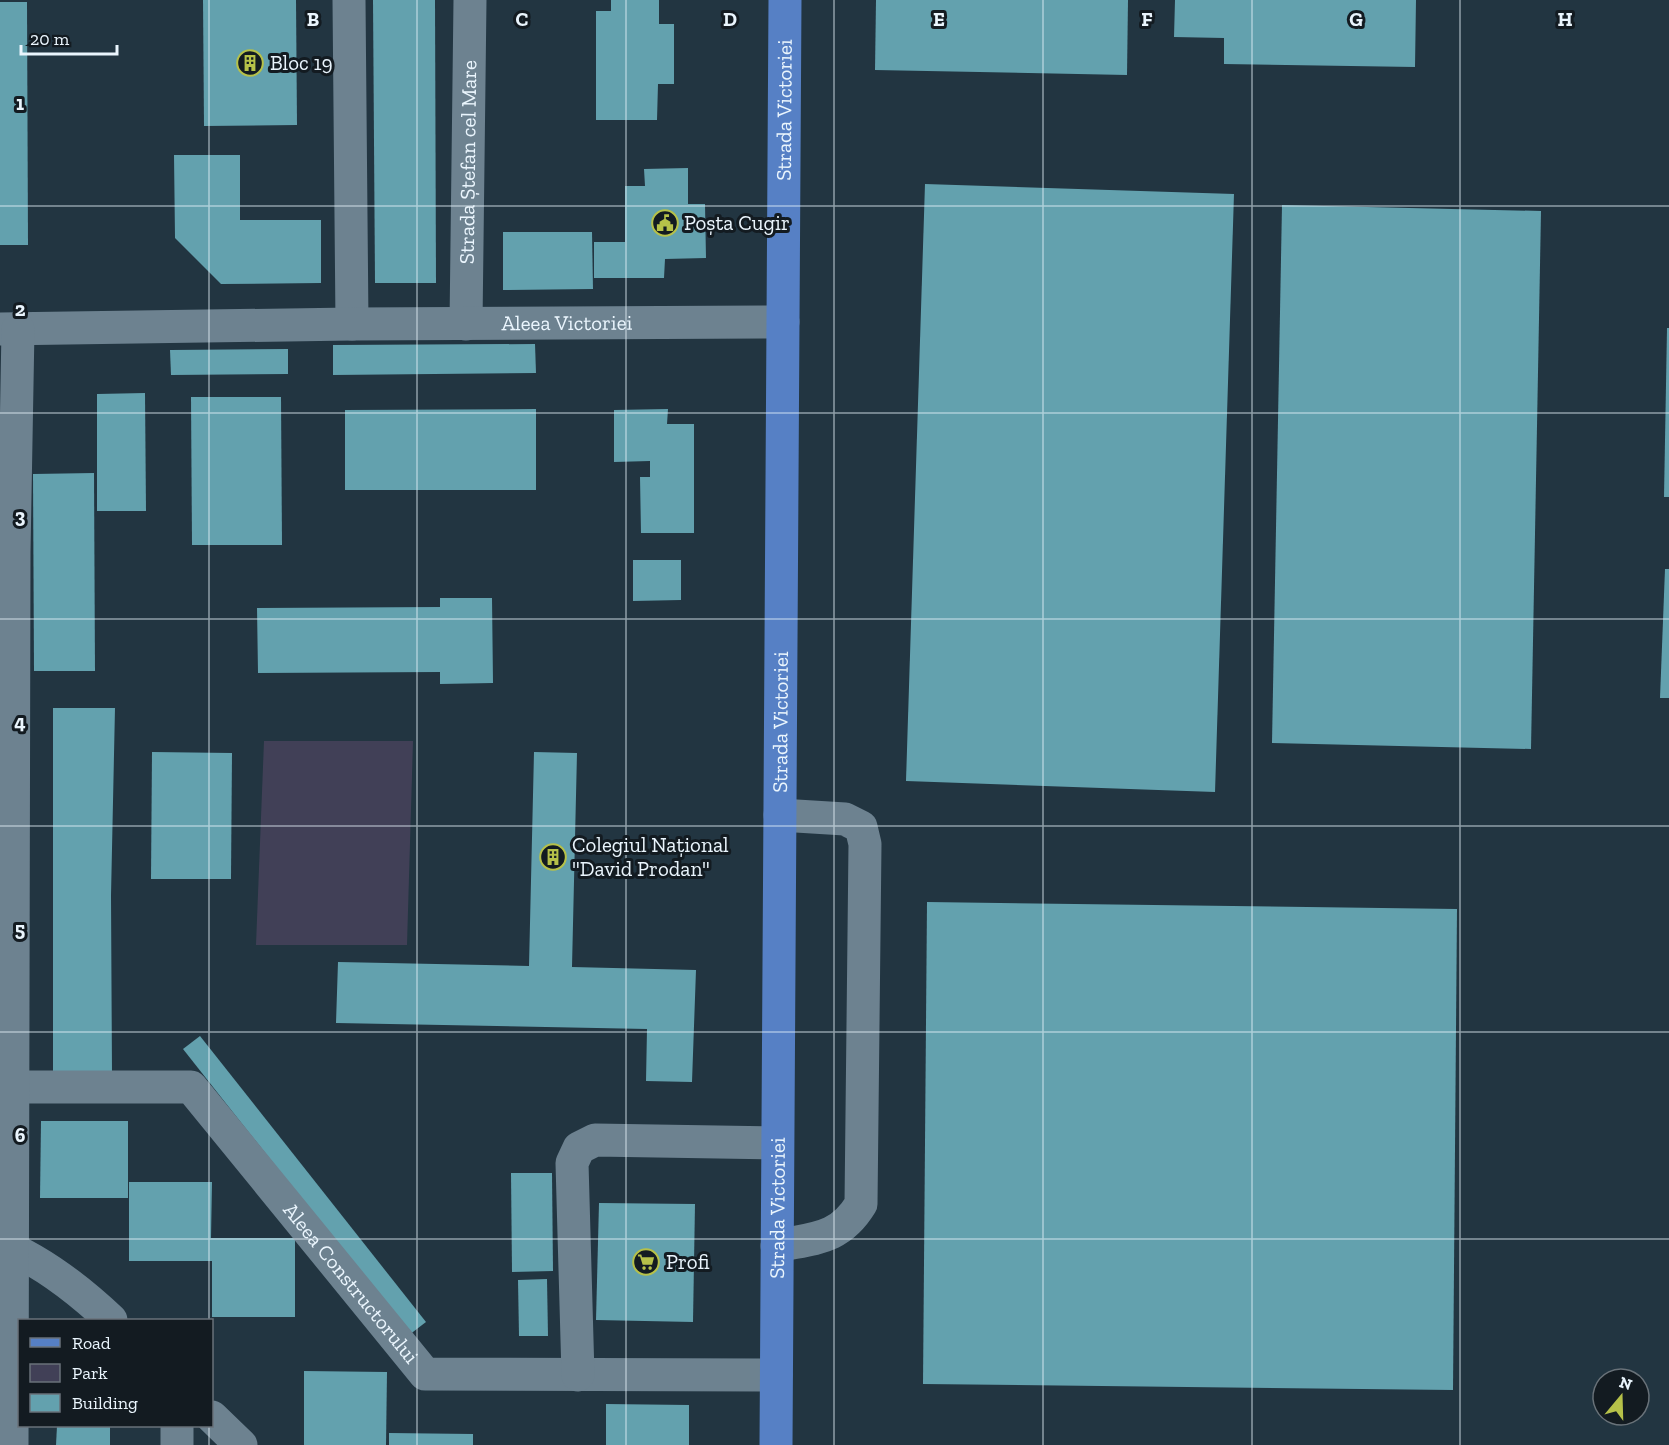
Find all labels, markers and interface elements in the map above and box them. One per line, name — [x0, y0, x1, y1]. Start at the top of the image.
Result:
text: B — [307, 7, 319, 31]
text: C — [516, 7, 529, 31]
text: D — [723, 7, 737, 31]
text: E — [933, 7, 945, 31]
text: F — [1141, 7, 1153, 31]
text: G — [1349, 7, 1363, 31]
text: H — [1557, 7, 1573, 31]
scale bar — [21, 18, 117, 56]
text: 20 m — [30, 28, 70, 50]
street label: Strada Victoriei — [771, 39, 797, 181]
building icon: Bloc 19 — [235, 48, 265, 78]
place label: Bloc 19 — [270, 50, 333, 75]
street label: Strada Ștefan cel Mare — [454, 60, 481, 264]
text: 1 — [16, 91, 24, 115]
public building icon: Poșta Cugir — [650, 208, 680, 238]
place label: Poșta Cugir — [684, 210, 790, 235]
text: 2 — [15, 297, 26, 321]
street label: Aleea Victoriei — [501, 310, 633, 335]
text: 3 — [15, 504, 26, 528]
street label: Strada Victoriei — [767, 651, 793, 793]
text: 4 — [14, 710, 26, 734]
place label: Colegiul Național "David Prodan" — [572, 832, 729, 881]
building icon: Colegiul Național "David Prodan" — [538, 842, 568, 872]
text: 5 — [15, 917, 25, 941]
text: 6 — [15, 1123, 26, 1147]
street label: Strada Victoriei — [764, 1137, 790, 1279]
street label: Aleea Constructorului — [278, 1197, 424, 1368]
supermarket icon: Profi — [631, 1247, 661, 1277]
place label: Profi — [666, 1249, 710, 1274]
legend — [18, 1319, 213, 1427]
text: Road — [72, 1332, 111, 1354]
text: Park — [72, 1362, 108, 1384]
north arrow — [1591, 1367, 1651, 1427]
text: N — [1617, 1372, 1635, 1394]
text: Building — [72, 1392, 138, 1414]

